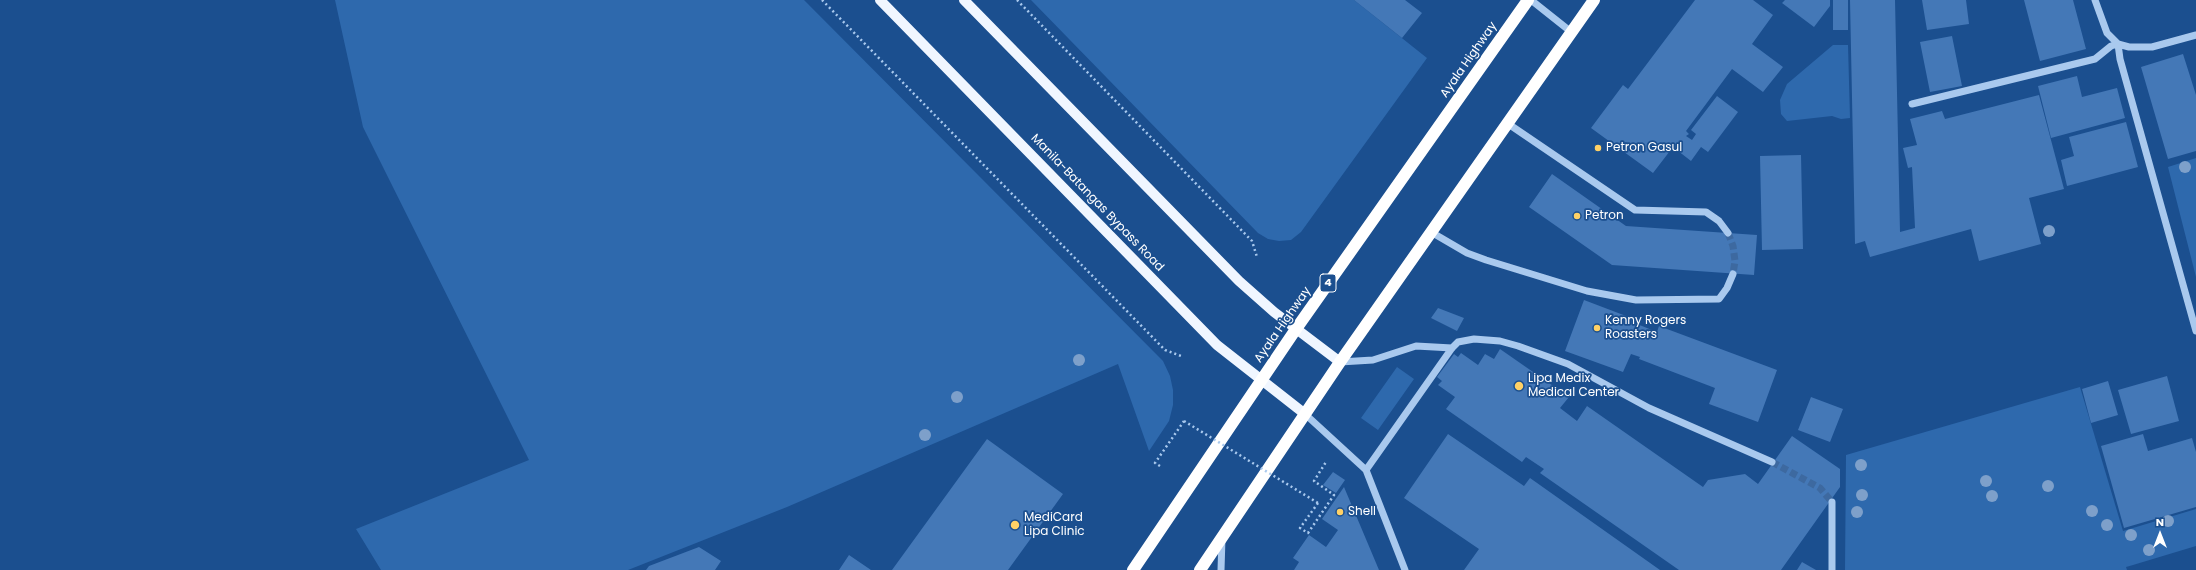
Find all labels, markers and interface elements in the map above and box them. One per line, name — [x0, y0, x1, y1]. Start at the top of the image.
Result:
street label: Ayala Highway — [1438, 19, 1500, 101]
street label: Manila-Batangas Bypass Road — [1027, 131, 1167, 275]
place label: Petron Gasul — [1606, 141, 1682, 155]
marker: Petron Gasul — [1593, 143, 1603, 153]
place label: Petron — [1585, 209, 1624, 223]
marker: Petron — [1572, 211, 1582, 221]
road number: 4 — [1320, 274, 1336, 292]
street label: Ayala Highway — [1252, 284, 1314, 366]
place label: Kenny Rogers Roasters — [1605, 314, 1686, 342]
marker: Kenny Rogers Roasters — [1592, 323, 1602, 333]
place label: Lipa Medix Medical Center — [1528, 372, 1619, 400]
marker: Lipa Medix Medical Center — [1513, 380, 1525, 392]
place label: Shell — [1348, 505, 1376, 519]
marker: Shell — [1335, 507, 1345, 517]
place label: MediCard Lipa Clinic — [1024, 511, 1085, 539]
north arrow — [2140, 514, 2180, 554]
text: N — [2156, 514, 2164, 530]
marker: MediCard Lipa Clinic — [1009, 519, 1021, 531]

